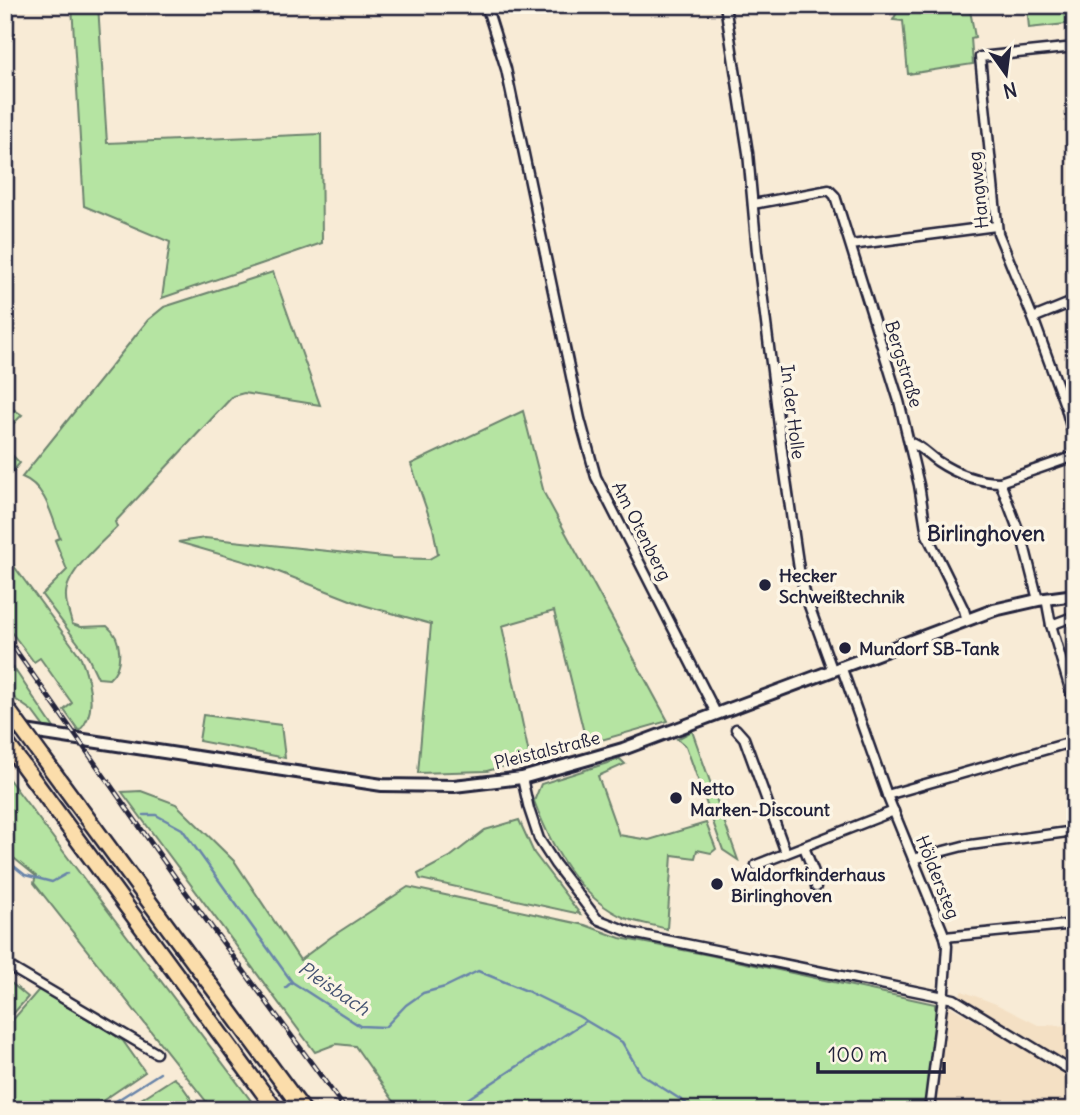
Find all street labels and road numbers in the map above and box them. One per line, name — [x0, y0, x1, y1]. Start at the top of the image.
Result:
street label: Hangweg — [963, 150, 993, 230]
street label: Bergstraße — [880, 318, 928, 410]
street label: In der Holle — [776, 363, 810, 461]
street label: Am Otenberg — [607, 477, 677, 585]
street label: Pleistalstraße — [492, 726, 602, 774]
street label: Höldersteg — [911, 832, 965, 922]

